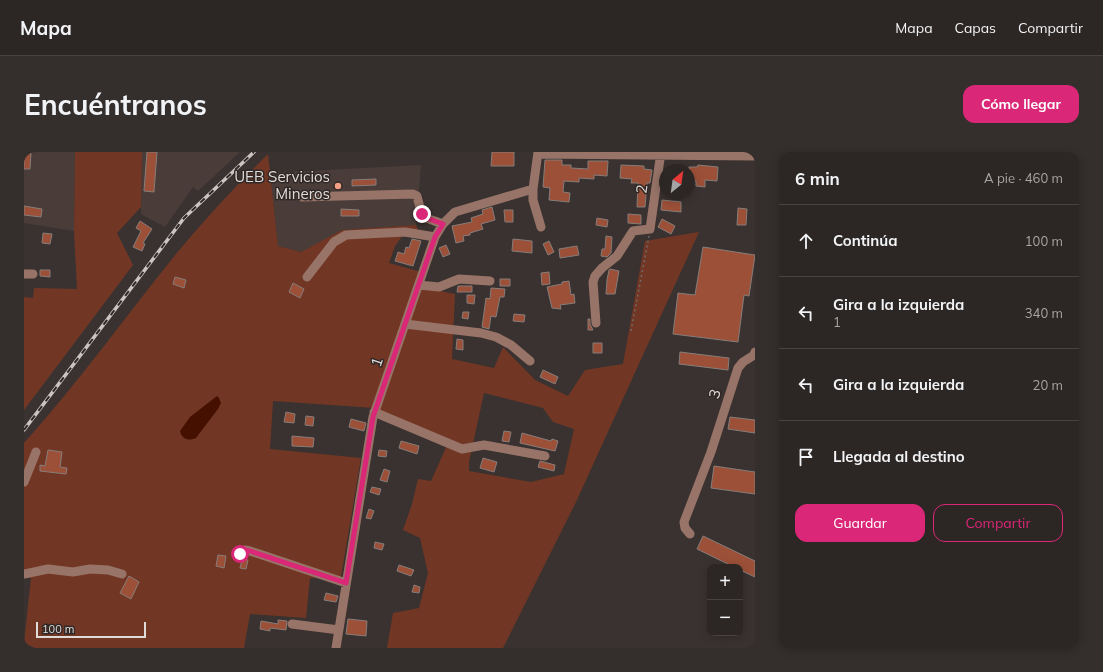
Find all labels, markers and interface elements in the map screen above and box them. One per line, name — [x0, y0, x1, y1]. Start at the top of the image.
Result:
text: Mapa — [20, 16, 72, 40]
text: Mapa — [895, 19, 933, 37]
text: Capas — [955, 19, 996, 37]
text: Compartir — [1018, 19, 1083, 37]
button: Cómo llegar — [963, 85, 1079, 123]
text: Encuéntranos — [24, 87, 207, 122]
north arrow — [659, 164, 695, 200]
place label: UEB Servicios Mineros — [234, 167, 330, 203]
text: 6 min — [795, 168, 840, 189]
text: A pie · 460 m — [984, 170, 1063, 186]
marker: UEB Servicios Mineros — [333, 181, 343, 191]
street label: 2 — [631, 183, 652, 195]
route end — [413, 205, 431, 223]
icon: ahead — [795, 230, 817, 252]
text: Continúa — [833, 231, 898, 250]
text: 100 m — [1025, 233, 1063, 249]
text: Gira a la izquierda — [833, 295, 964, 314]
icon: left — [795, 302, 817, 324]
text: 340 m — [1025, 305, 1063, 321]
text: 1 — [833, 314, 841, 330]
street label: 1 — [366, 354, 387, 369]
icon: left — [795, 374, 817, 396]
text: Gira a la izquierda — [833, 375, 964, 394]
text: 20 m — [1033, 377, 1063, 393]
street label: 3 — [704, 387, 725, 401]
icon: arrive — [795, 446, 817, 468]
text: Llegada al destino — [833, 447, 965, 466]
button: Guardar — [795, 504, 925, 542]
button: Compartir — [933, 504, 1063, 542]
route start — [231, 545, 249, 563]
map controls — [707, 564, 743, 636]
button: + — [707, 564, 743, 600]
button: − — [707, 600, 743, 636]
scale bar — [36, 620, 146, 639]
text: 100 m — [42, 622, 74, 636]

